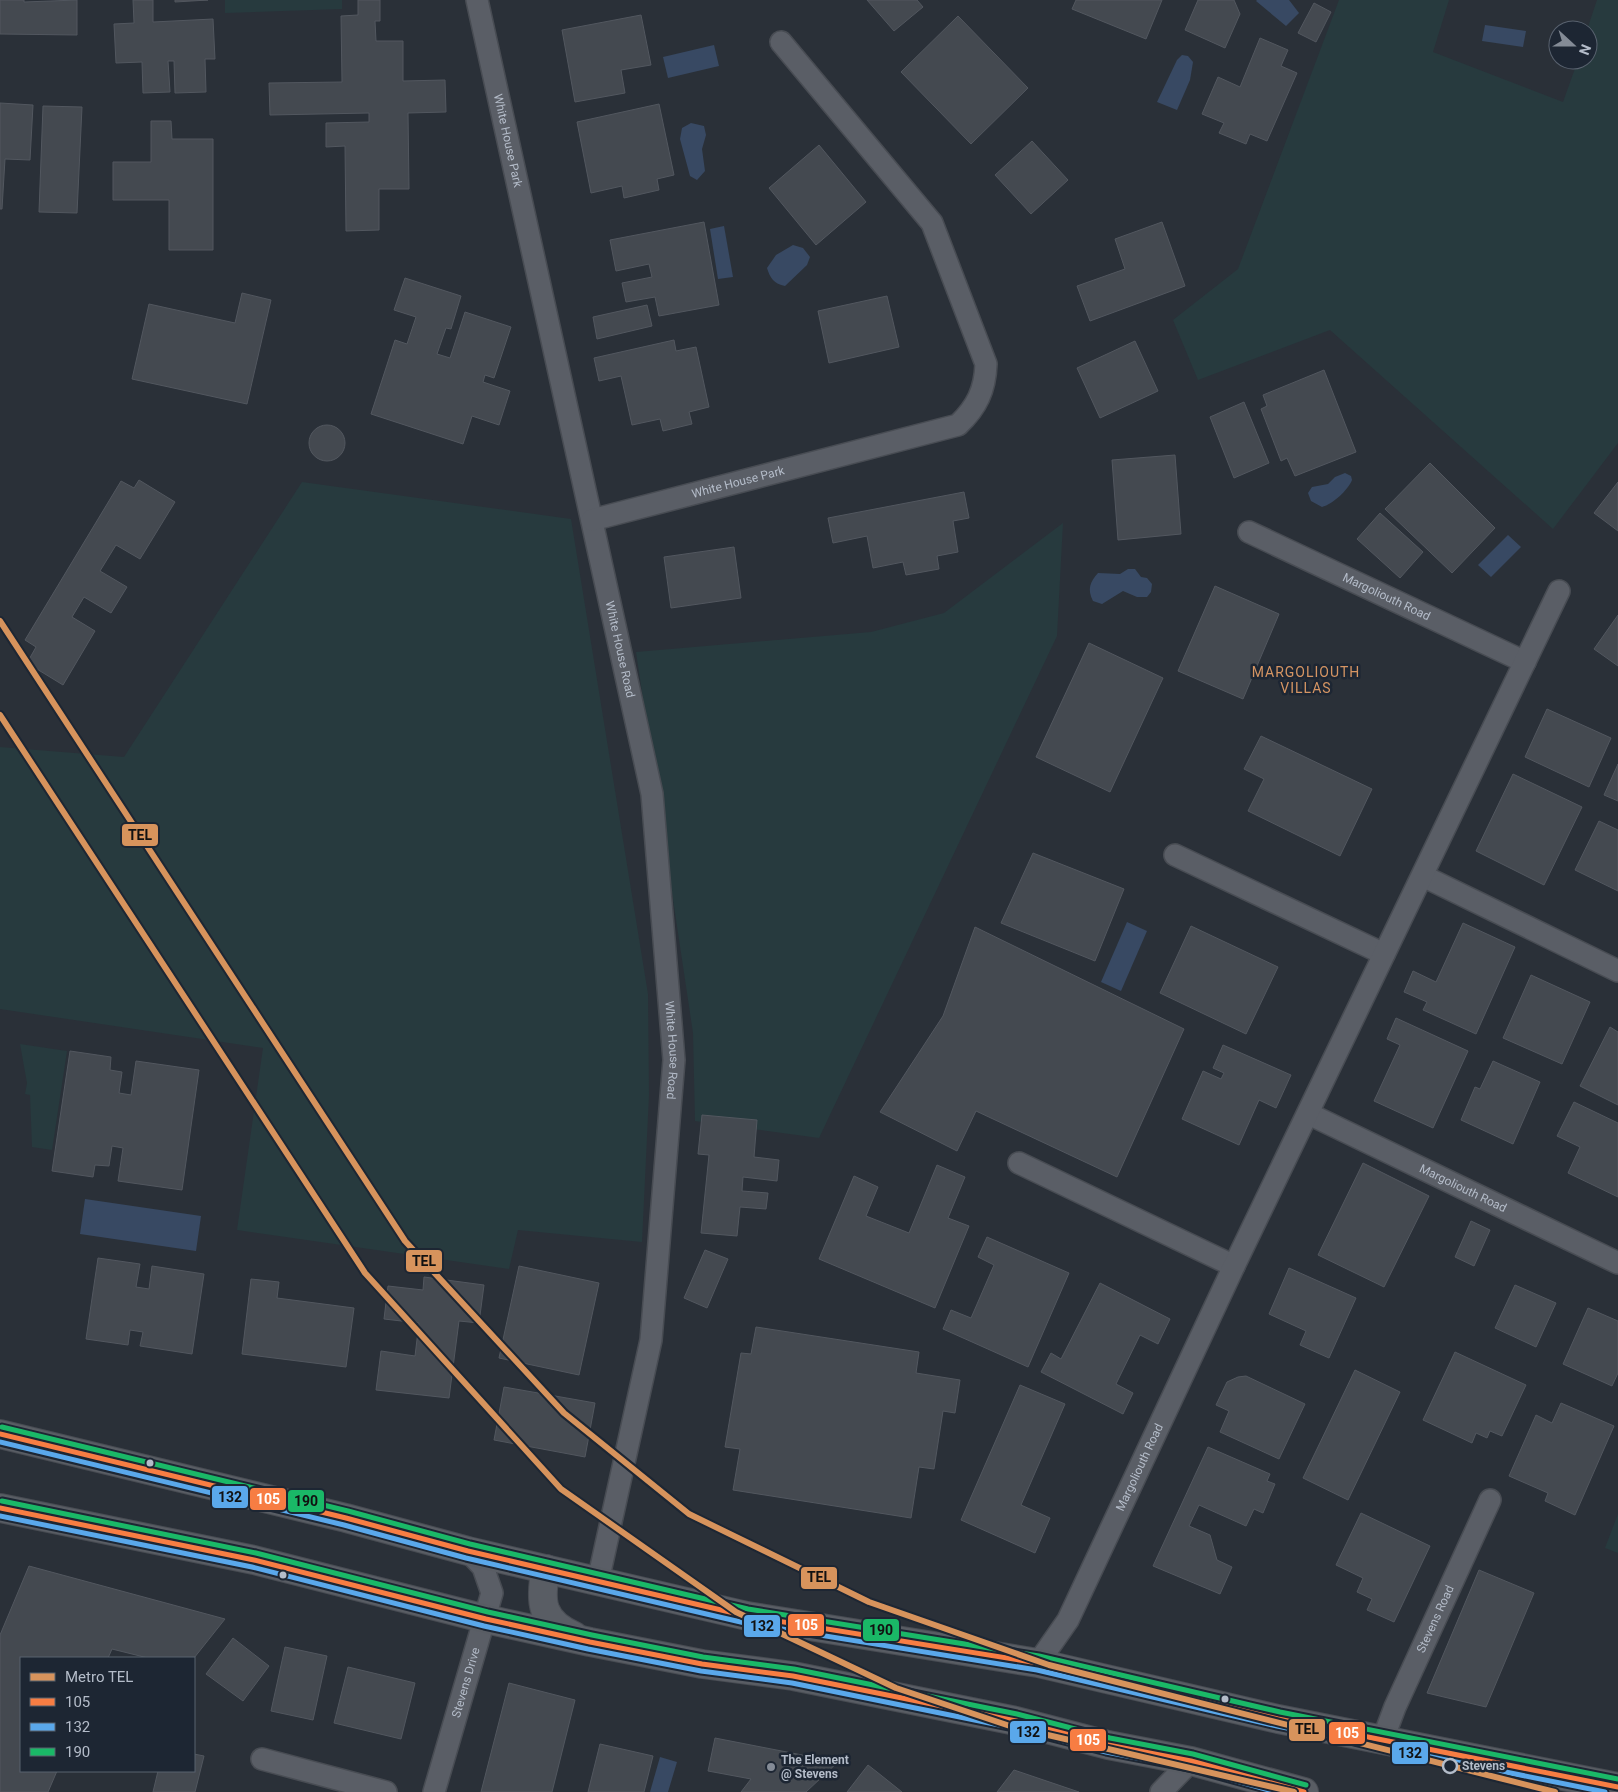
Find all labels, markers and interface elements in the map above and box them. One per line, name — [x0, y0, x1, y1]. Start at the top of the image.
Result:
north arrow — [1548, 20, 1598, 70]
text: N — [1576, 42, 1594, 57]
street label: White House Park — [491, 93, 525, 190]
street label: White House Park — [690, 463, 787, 501]
street label: Margoliouth Road — [1341, 570, 1432, 623]
street label: White House Road — [603, 600, 638, 699]
district label: MARGOLIOUTH VILLAS — [1252, 664, 1360, 696]
line badge: TEL — [121, 823, 159, 847]
text: TEL — [128, 827, 152, 843]
street label: White House Road — [662, 1000, 681, 1100]
street label: Margoliouth Road — [1417, 1161, 1509, 1215]
line badge: TEL — [405, 1249, 443, 1273]
text: TEL — [412, 1253, 436, 1269]
street label: Margoliouth Road — [1113, 1421, 1166, 1513]
unlabelled marker — [145, 1458, 155, 1468]
line badge: 132 — [211, 1485, 249, 1509]
line badge: 105 — [249, 1487, 287, 1511]
text: 132 — [218, 1489, 242, 1505]
line badge: 190 — [287, 1489, 325, 1513]
text: 105 — [256, 1491, 280, 1507]
text: 190 — [294, 1493, 318, 1509]
line badge: TEL — [800, 1566, 838, 1590]
text: TEL — [807, 1569, 831, 1585]
unlabelled marker — [278, 1570, 288, 1580]
street label: Stevens Road — [1414, 1583, 1457, 1655]
line badge: 105 — [787, 1613, 825, 1637]
line badge: 132 — [743, 1614, 781, 1638]
text: 105 — [794, 1617, 818, 1633]
text: 132 — [750, 1618, 774, 1634]
line badge: 190 — [862, 1618, 900, 1642]
text: 190 — [869, 1622, 893, 1638]
street label: Stevens Drive — [449, 1646, 483, 1719]
legend — [20, 1657, 195, 1772]
text: Metro TEL — [65, 1668, 133, 1686]
text: 105 — [65, 1693, 90, 1711]
unlabelled marker — [1220, 1694, 1230, 1704]
text: 132 — [65, 1718, 90, 1736]
line badge: TEL — [1288, 1718, 1326, 1742]
line badge: 132 — [1009, 1720, 1047, 1744]
text: TEL — [1295, 1721, 1319, 1737]
line badge: 105 — [1328, 1721, 1366, 1745]
text: 132 — [1016, 1724, 1040, 1740]
text: 105 — [1335, 1725, 1359, 1741]
line badge: 105 — [1069, 1728, 1107, 1752]
text: 105 — [1076, 1732, 1100, 1748]
line badge: 132 — [1391, 1741, 1429, 1765]
text: 190 — [65, 1743, 90, 1761]
text: 132 — [1398, 1745, 1422, 1761]
place label: The Element @ Stevens — [781, 1753, 849, 1781]
marker: Stevens — [1442, 1758, 1458, 1774]
place label: Stevens — [1462, 1759, 1505, 1773]
marker: The Element @ Stevens — [765, 1761, 777, 1773]

